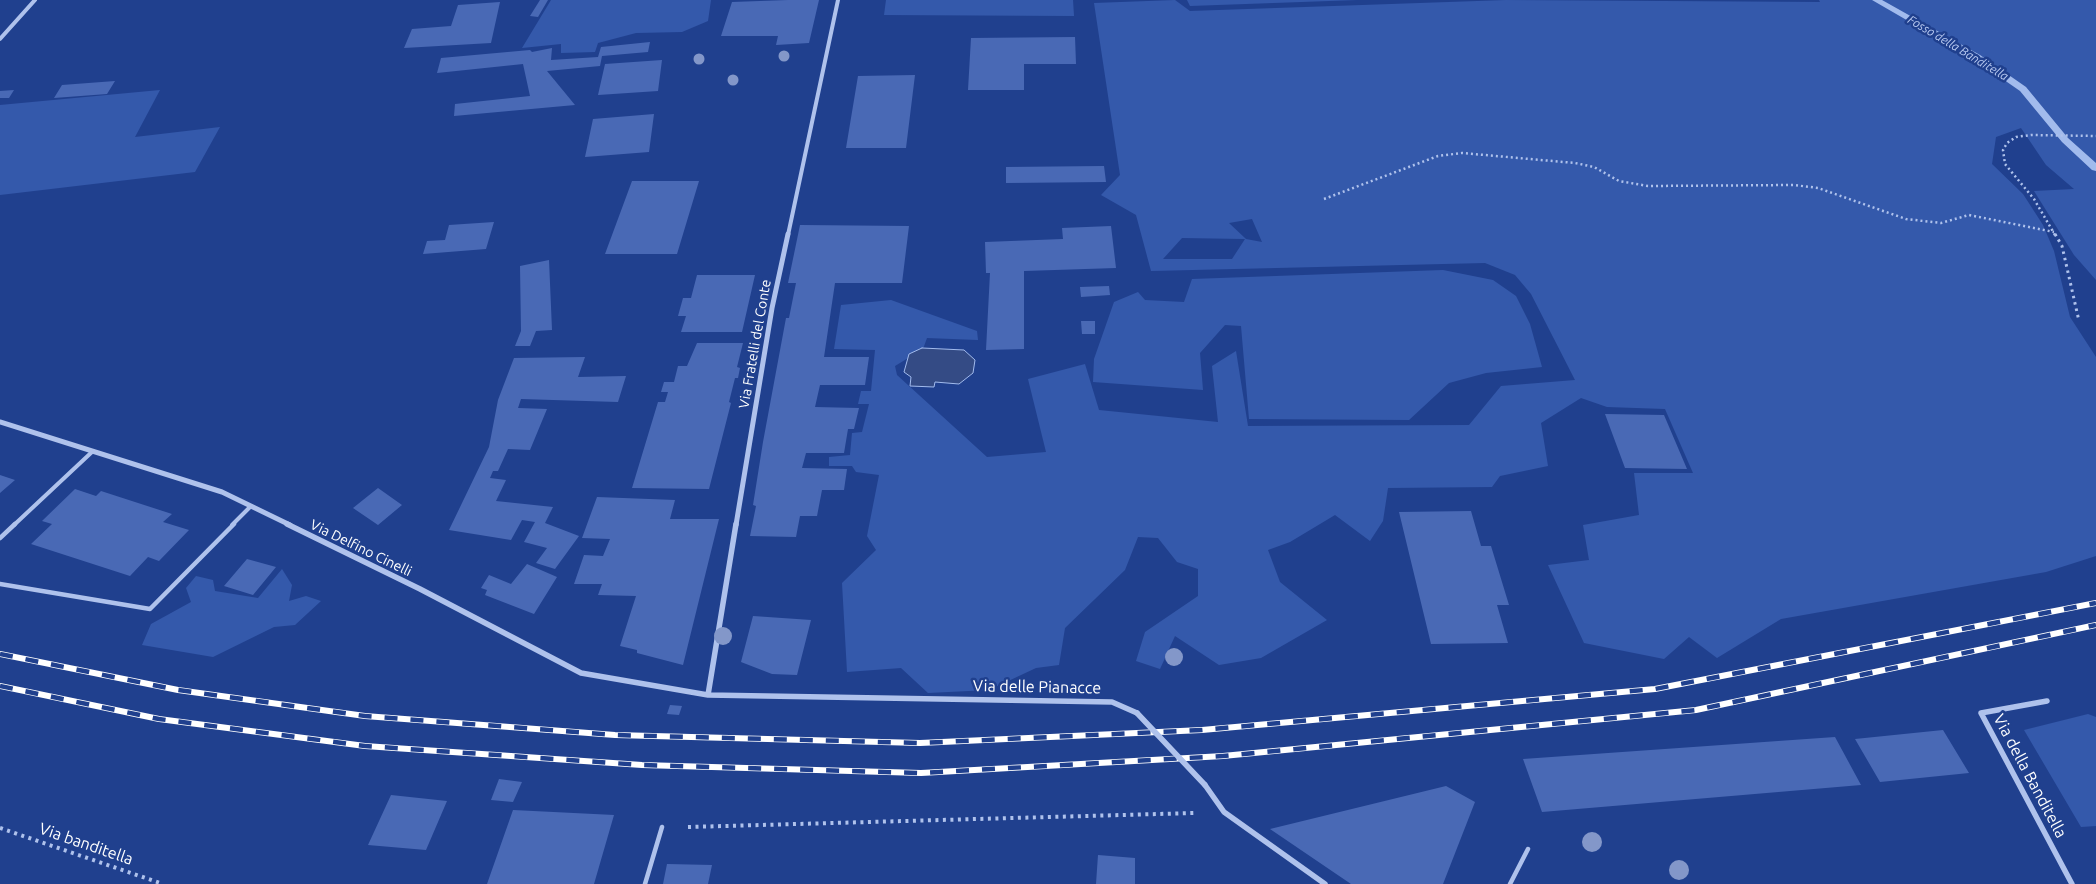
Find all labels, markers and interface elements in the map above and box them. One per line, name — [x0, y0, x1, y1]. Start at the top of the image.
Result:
water label: Fosso della Banditella — [1905, 12, 2011, 84]
street label: Via Fratelli del Conte — [735, 278, 775, 410]
street label: Via Delfino Cinelli — [307, 516, 415, 580]
street label: Via delle Pianacce — [973, 676, 1101, 698]
street label: Via della Banditella — [1989, 711, 2071, 841]
street label: Via banditella — [36, 819, 136, 869]

